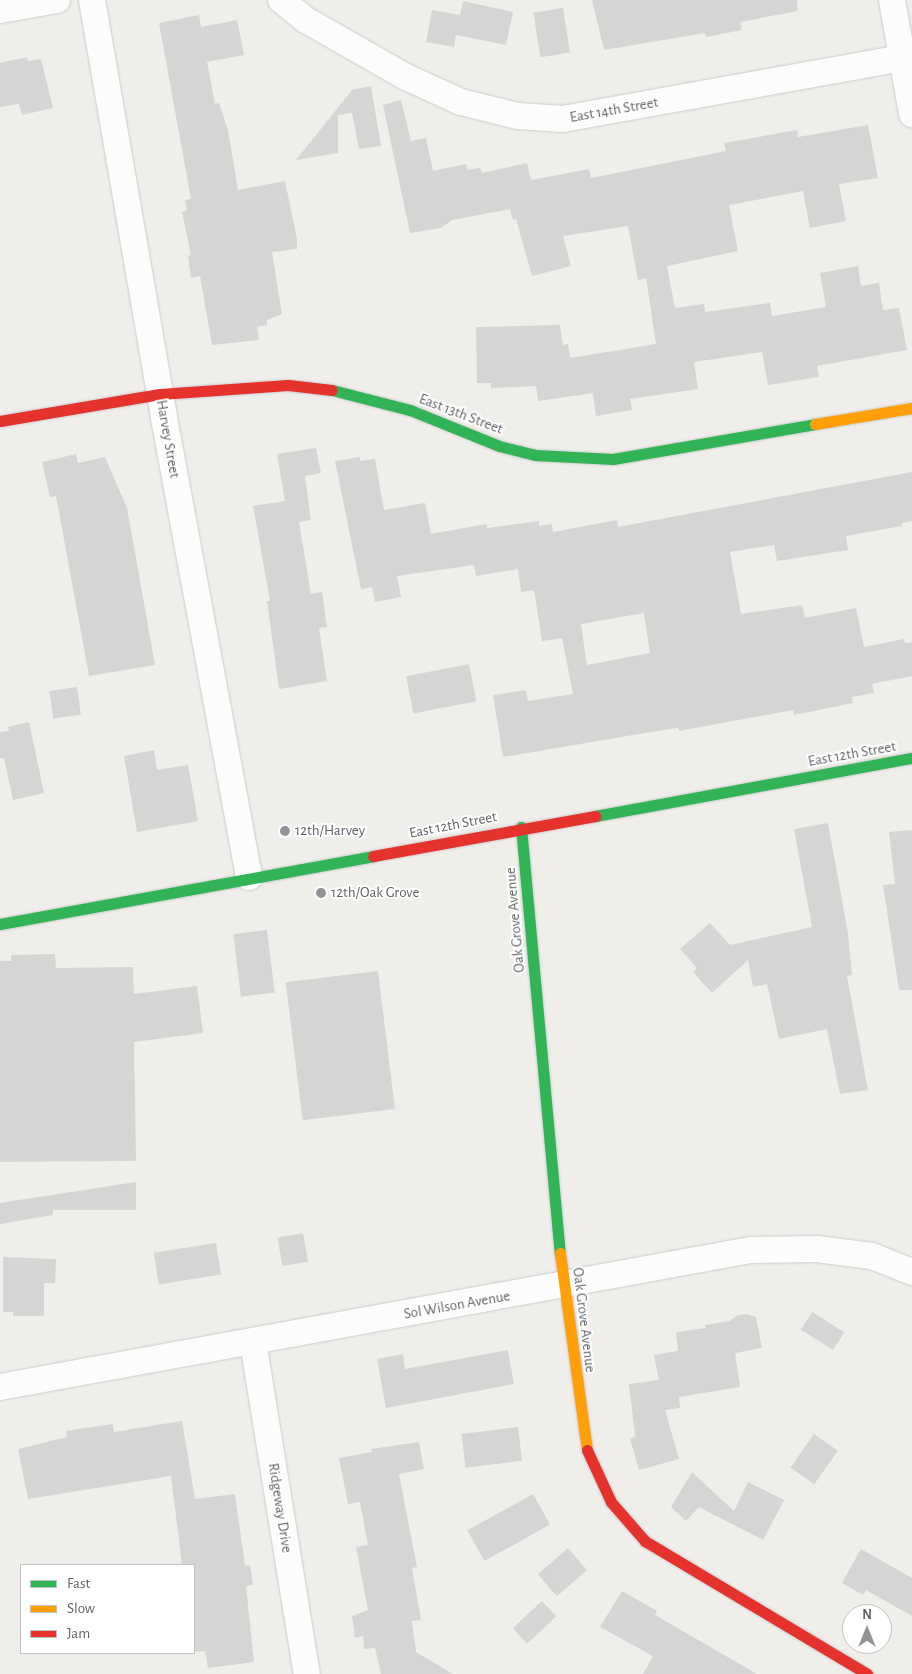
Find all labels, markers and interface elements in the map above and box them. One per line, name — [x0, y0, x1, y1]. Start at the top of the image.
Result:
street label: East 14th Street — [568, 93, 660, 127]
street label: East 13th Street — [417, 390, 505, 438]
street label: Harvey Street — [152, 399, 184, 479]
street label: East 12th Street — [807, 737, 897, 771]
street label: East 12th Street — [408, 808, 498, 842]
place label: 12th/Harvey — [295, 822, 365, 840]
marker: 12th/Harvey — [279, 825, 291, 837]
street label: Oak Grove Avenue — [501, 867, 529, 973]
place label: 12th/Oak Grove — [331, 884, 419, 902]
marker: 12th/Oak Grove — [315, 887, 327, 899]
street label: Oak Grove Avenue — [569, 1266, 599, 1374]
street label: Sol Wilson Avenue — [402, 1287, 512, 1323]
street label: Ridgeway Drive — [264, 1462, 296, 1554]
legend — [20, 1564, 195, 1654]
text: Fast — [67, 1576, 90, 1591]
text: Slow — [67, 1601, 95, 1616]
north arrow — [842, 1604, 892, 1654]
text: N — [862, 1608, 872, 1622]
text: Jam — [67, 1626, 90, 1641]

